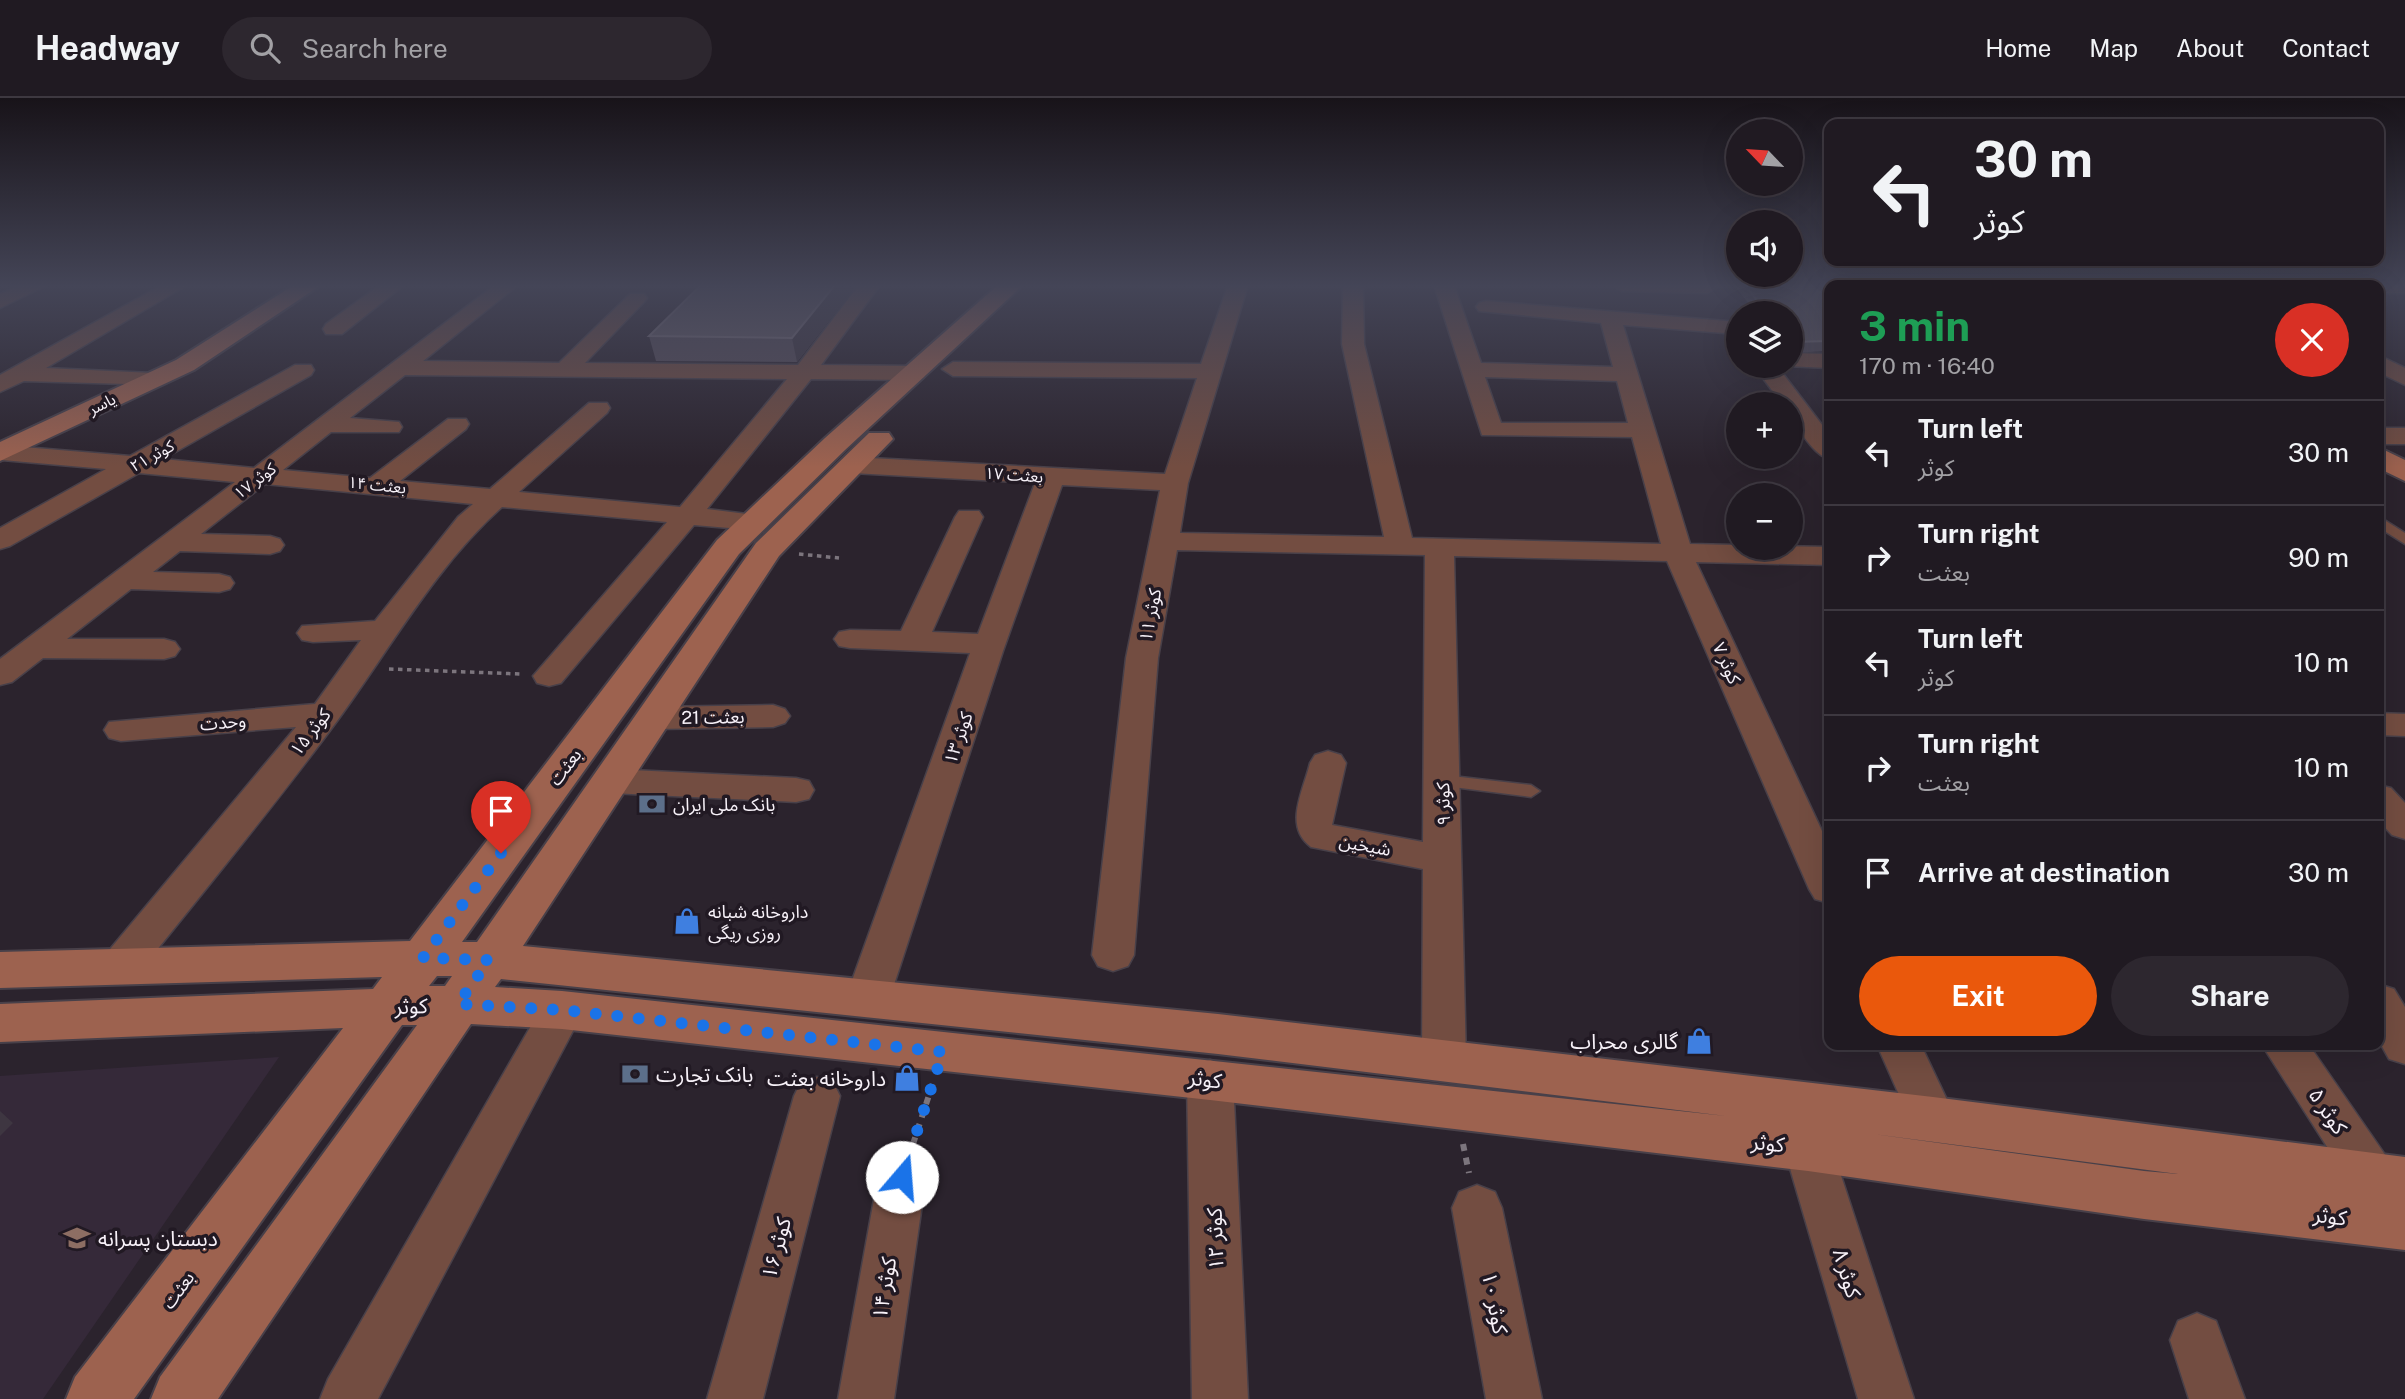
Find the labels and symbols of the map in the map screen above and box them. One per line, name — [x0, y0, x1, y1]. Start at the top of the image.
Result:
north arrow — [1726, 119, 1802, 196]
street label: یاسر — [84, 389, 119, 419]
street label: کوثر ۲۱ — [127, 436, 178, 476]
street label: کوثر ۱۷ — [230, 459, 280, 503]
street label: بعثت ۱۷ — [984, 463, 1044, 487]
street label: بعثت ۱۴ — [347, 473, 407, 497]
street label: کوثر ۱۱ — [1135, 586, 1166, 643]
street label: کوثر ۷ — [1708, 639, 1746, 688]
street label: کوثر ۱۵ — [285, 704, 336, 760]
street label: بعثت 21 — [681, 706, 745, 728]
street label: کوثر ۱۳ — [939, 709, 978, 767]
street label: وحدت — [199, 710, 247, 734]
street label: بعثت — [544, 744, 586, 790]
pin — [471, 781, 531, 853]
street label: کوثر ۹ — [1432, 782, 1455, 826]
bank icon: بانک ملی ایران — [637, 789, 667, 819]
place label: بانک ملی ایران — [673, 794, 775, 816]
street label: شیخین — [1337, 830, 1393, 861]
place label: داروخانه شبانه روزی ریگی — [708, 901, 808, 944]
shop icon: داروخانه شبانه روزی ریگی — [672, 906, 702, 936]
street label: کوثر — [393, 993, 428, 1019]
shop icon: گالری محراب — [1684, 1026, 1714, 1056]
place label: گالری محراب — [1570, 1029, 1678, 1054]
bank icon: بانک تجارت — [620, 1059, 650, 1089]
place label: بانک تجارت — [656, 1062, 753, 1087]
shop icon: داروخانه بعثت — [892, 1063, 922, 1093]
street label: کوثر — [1186, 1064, 1223, 1093]
place label: داروخانه بعثت — [767, 1066, 886, 1091]
street label: کوثر ۵ — [2304, 1083, 2353, 1139]
street label: کوثر — [1749, 1129, 1786, 1157]
position arrow — [865, 1140, 939, 1214]
street label: کوثر — [2311, 1201, 2348, 1230]
street label: کوثر ۱۲ — [1201, 1207, 1229, 1271]
street label: کوثر ۱۶ — [756, 1214, 796, 1281]
school or university icon: دبستان پسرانه — [62, 1223, 92, 1253]
place label: دبستان پسرانه — [98, 1226, 218, 1252]
street label: کوثر ۸ — [1828, 1245, 1866, 1301]
street label: کوثر ۱۴ — [867, 1255, 901, 1321]
street label: بعثت — [158, 1267, 198, 1313]
street label: کوثر ۱۰ — [1477, 1270, 1513, 1336]

